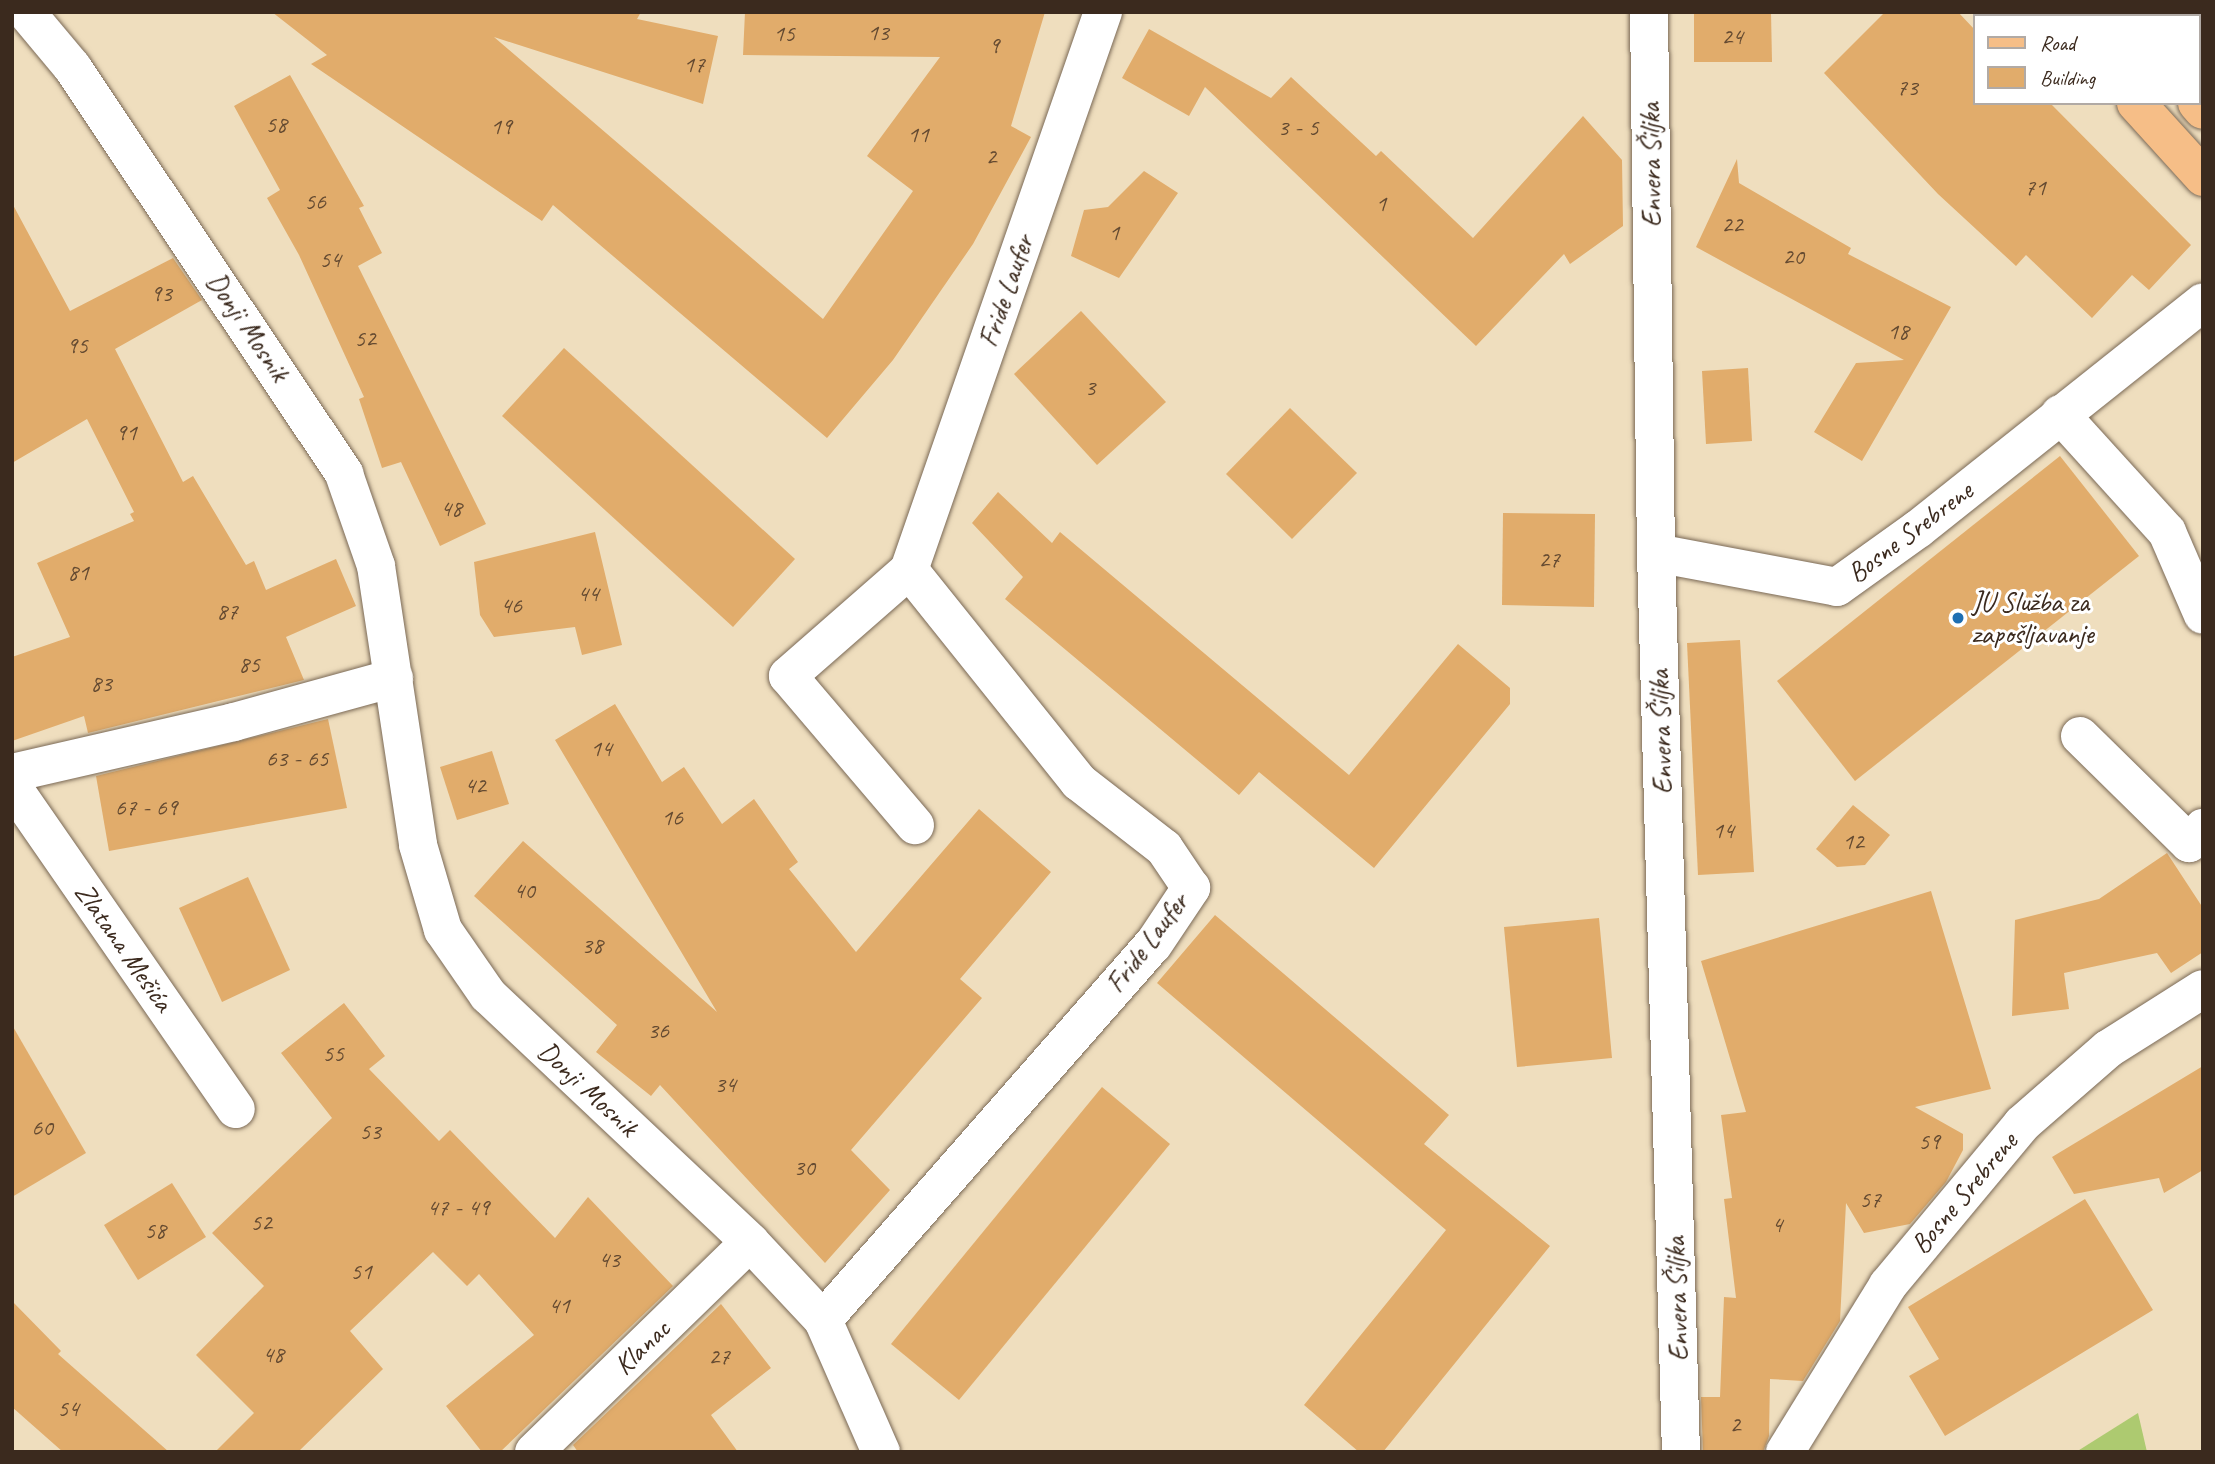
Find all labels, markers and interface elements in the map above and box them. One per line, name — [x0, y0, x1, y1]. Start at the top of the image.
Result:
legend — [1974, 14, 2201, 105]
house number: 13 — [867, 19, 889, 47]
house number: 15 — [773, 20, 795, 48]
house number: 24 — [1721, 23, 1743, 51]
text: Road — [2040, 30, 2075, 56]
house number: 9 — [989, 32, 999, 60]
house number: 17 — [683, 51, 705, 79]
text: Building — [2040, 65, 2095, 91]
house number: 73 — [1896, 74, 1918, 102]
street label: Envera Šiljka — [1633, 102, 1669, 228]
house number: 58 — [265, 111, 287, 139]
house number: 19 — [490, 113, 512, 141]
house number: 3 - 5 — [1277, 114, 1319, 142]
house number: 11 — [907, 121, 929, 149]
house number: 2 — [986, 143, 996, 171]
house number: 71 — [2024, 174, 2046, 202]
house number: 56 — [304, 188, 326, 216]
house number: 1 — [1376, 190, 1386, 218]
house number: 22 — [1721, 211, 1743, 239]
house number: 1 — [1109, 219, 1119, 247]
street label: Fride Laufer — [971, 230, 1041, 352]
house number: 20 — [1782, 243, 1804, 271]
house number: 54 — [319, 246, 341, 274]
street label: Donji Mosnik — [199, 266, 297, 388]
house number: 93 — [150, 280, 172, 308]
house number: 18 — [1887, 318, 1909, 346]
house number: 52 — [354, 325, 376, 353]
house number: 95 — [66, 332, 88, 360]
house number: 3 — [1085, 374, 1095, 402]
house number: 91 — [115, 419, 137, 447]
street label: Bosne Srebrene — [1841, 474, 1979, 590]
house number: 48 — [440, 495, 462, 523]
house number: 27 — [1538, 546, 1560, 574]
house number: 81 — [67, 559, 89, 587]
house number: 44 — [577, 580, 599, 608]
place label: JU Služba za zapošljavanje — [1972, 585, 2094, 651]
house number: 46 — [500, 592, 522, 620]
house number: 87 — [216, 598, 238, 626]
marker: JU Služba za zapošljavanje — [1950, 610, 1966, 626]
house number: 85 — [238, 651, 260, 679]
street label: Envera Šiljka — [1642, 669, 1680, 795]
house number: 83 — [90, 670, 112, 698]
house number: 14 — [590, 735, 612, 763]
house number: 63 - 65 — [266, 745, 328, 773]
house number: 42 — [464, 772, 486, 800]
house number: 67 - 69 — [115, 794, 177, 822]
house number: 16 — [661, 804, 683, 832]
house number: 14 — [1712, 817, 1734, 845]
house number: 12 — [1842, 828, 1864, 856]
street label: Zlatana Mešića — [67, 876, 181, 1018]
house number: 40 — [513, 877, 535, 905]
street label: Fride Laufer — [1098, 886, 1196, 1000]
house number: 38 — [581, 932, 603, 960]
house number: 36 — [647, 1017, 669, 1045]
street label: Donji Mosnik — [531, 1034, 645, 1144]
house number: 55 — [322, 1040, 344, 1068]
house number: 34 — [714, 1071, 736, 1099]
house number: 60 — [31, 1114, 53, 1142]
house number: 53 — [359, 1118, 381, 1146]
street label: Bosne Srebrene — [1904, 1126, 2024, 1260]
house number: 59 — [1918, 1128, 1940, 1156]
house number: 30 — [793, 1154, 815, 1182]
house number: 57 — [1859, 1186, 1881, 1214]
house number: 47 - 49 — [427, 1194, 489, 1222]
house number: 52 — [250, 1209, 272, 1237]
house number: 4 — [1772, 1211, 1782, 1239]
house number: 58 — [144, 1217, 166, 1245]
street label: Envera Šiljka — [1658, 1236, 1696, 1362]
house number: 43 — [598, 1246, 620, 1274]
house number: 51 — [350, 1258, 372, 1286]
house number: 41 — [548, 1292, 570, 1320]
street label: Klanac — [607, 1312, 677, 1382]
house number: 48 — [262, 1341, 284, 1369]
house number: 27 — [708, 1343, 730, 1371]
house number: 54 — [57, 1395, 79, 1423]
house number: 2 — [1730, 1411, 1740, 1439]

